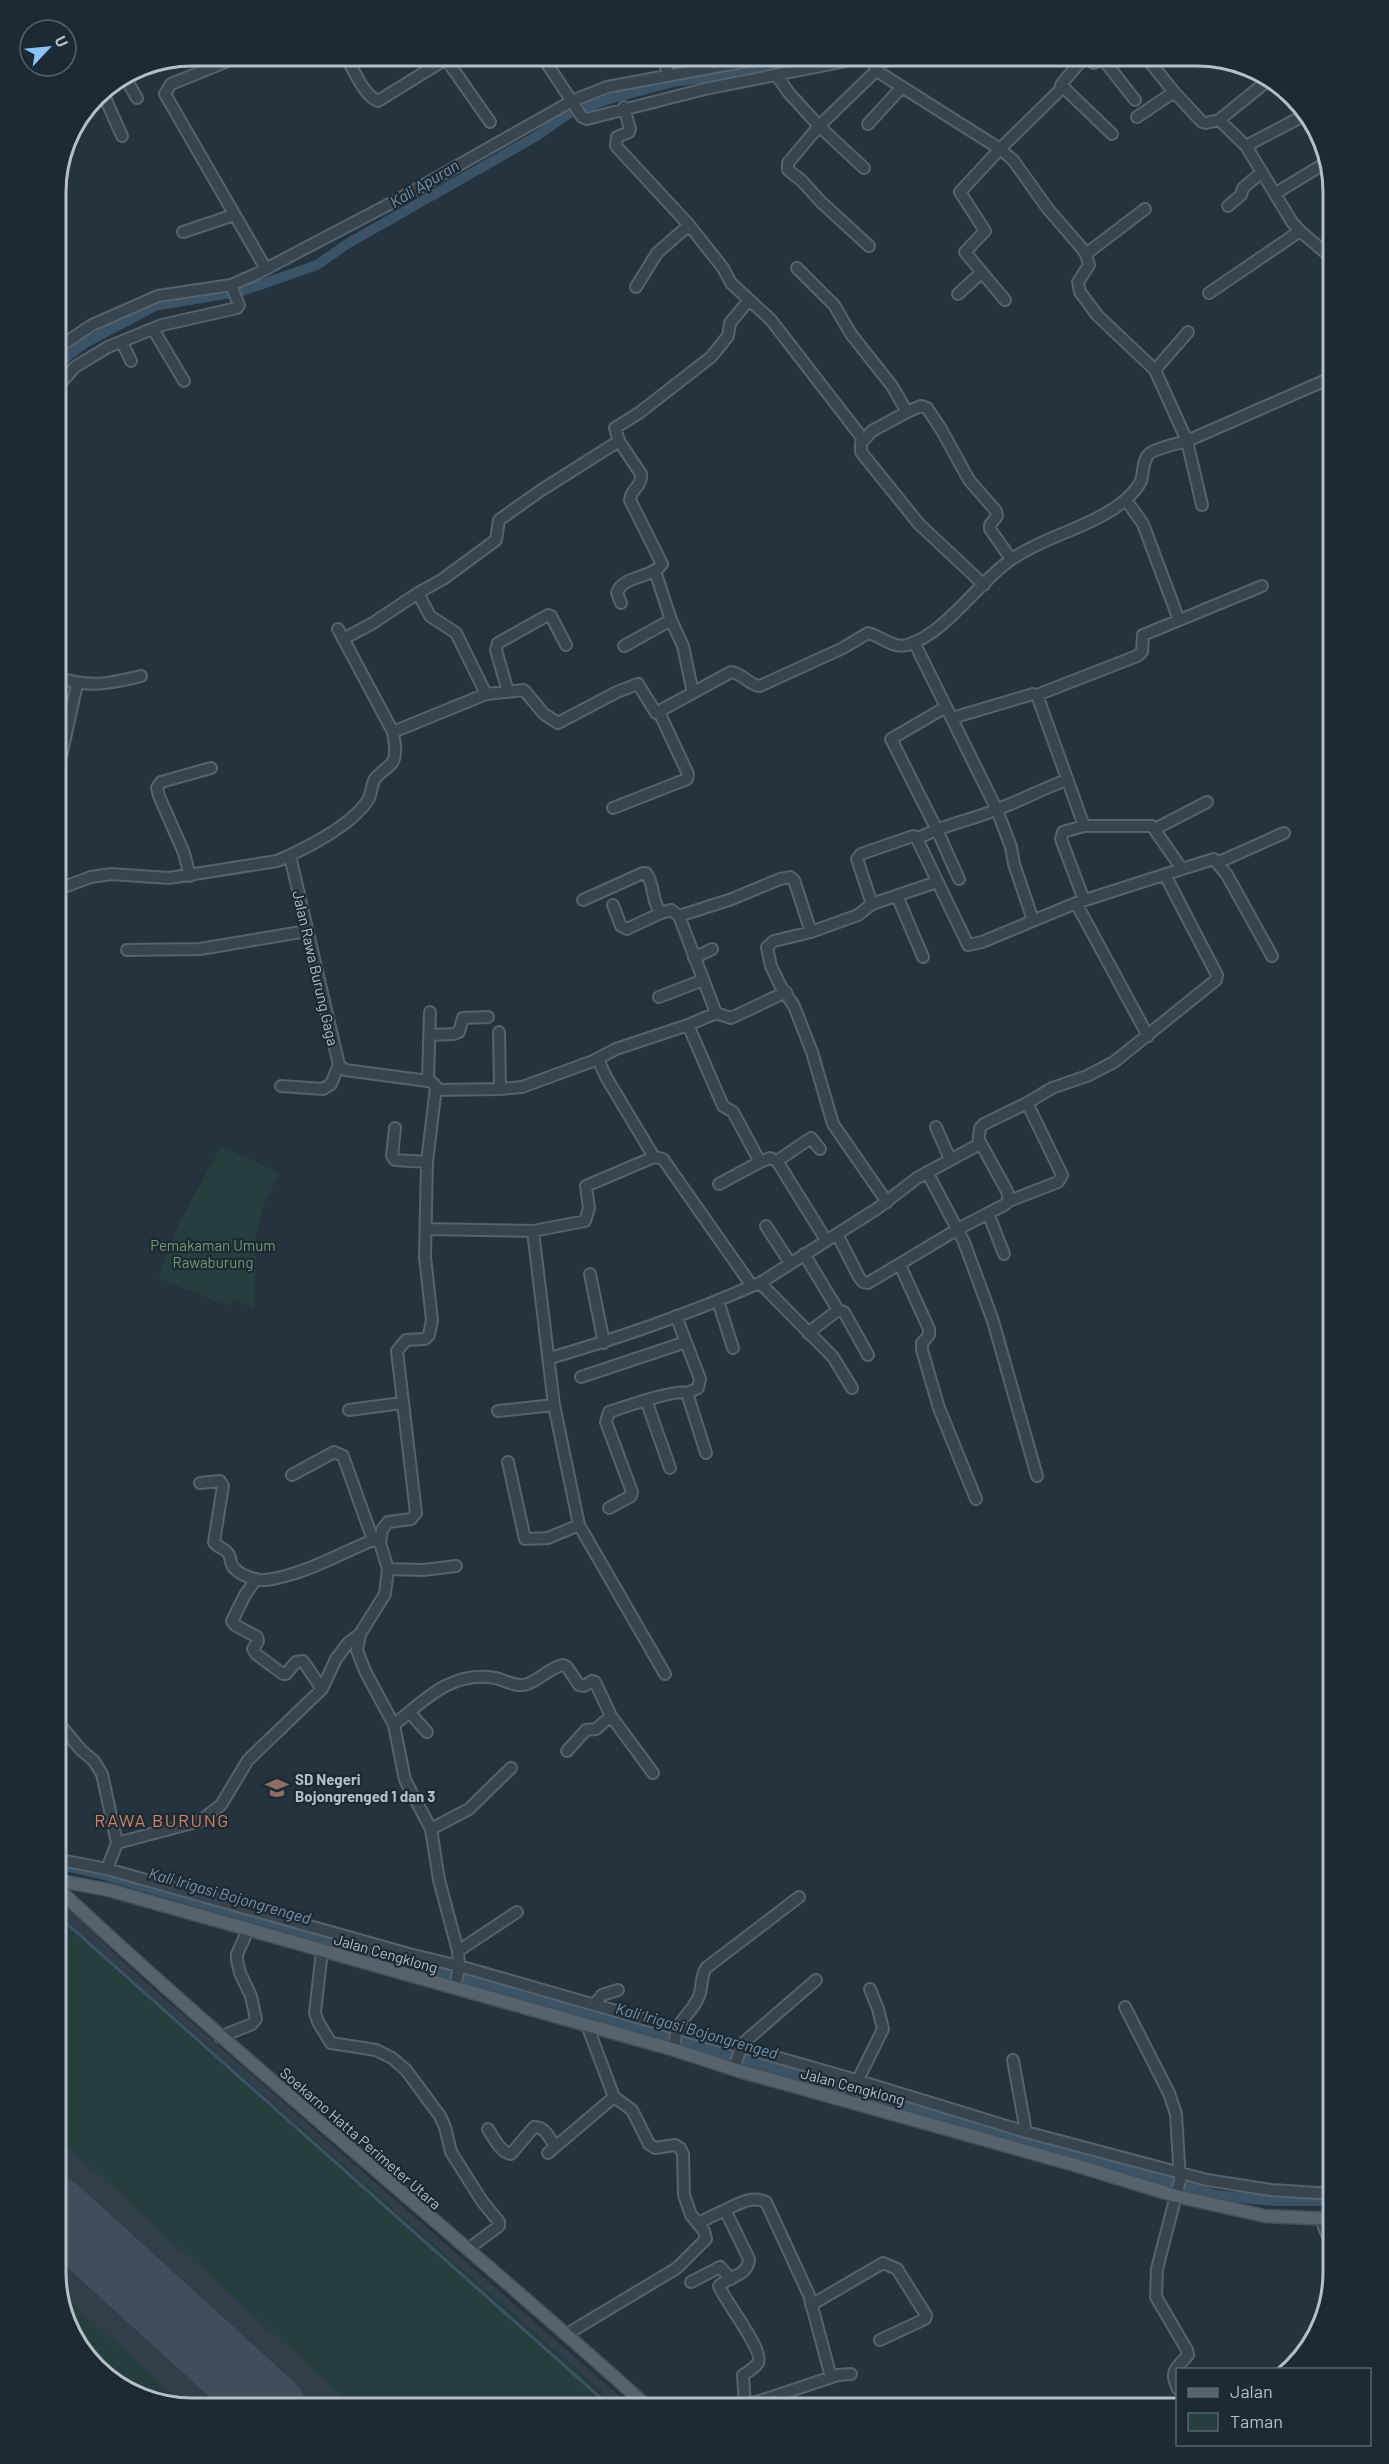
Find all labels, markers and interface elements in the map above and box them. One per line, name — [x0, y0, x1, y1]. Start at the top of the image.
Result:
north arrow — [18, 18, 78, 78]
text: U — [51, 33, 73, 50]
water label: Kali Apuran — [386, 155, 462, 211]
street label: Jalan Rawa Burung Gaga — [289, 889, 343, 1047]
park label: Pemakaman Umum Rawaburung — [150, 1236, 276, 1271]
place label: SD Negeri Bojongrenged 1 dan 3 — [295, 1770, 435, 1805]
school or university icon: SD Negeri Bojongrenged 1 dan 3 — [264, 1775, 290, 1801]
district label: RAWA BURUNG — [94, 1809, 230, 1831]
water label: Kali Irigasi Bojongrenged — [147, 1863, 314, 1927]
street label: Jalan Cengklong — [332, 1930, 440, 1976]
water label: Kali Irigasi Bojongrenged — [614, 1998, 781, 2062]
street label: Soekarno Hatta Perimeter Utara — [277, 2063, 445, 2213]
street label: Jalan Cengklong — [799, 2063, 907, 2109]
legend — [1176, 2368, 1371, 2446]
text: Jalan — [1230, 2380, 1273, 2402]
text: Taman — [1230, 2410, 1283, 2432]

